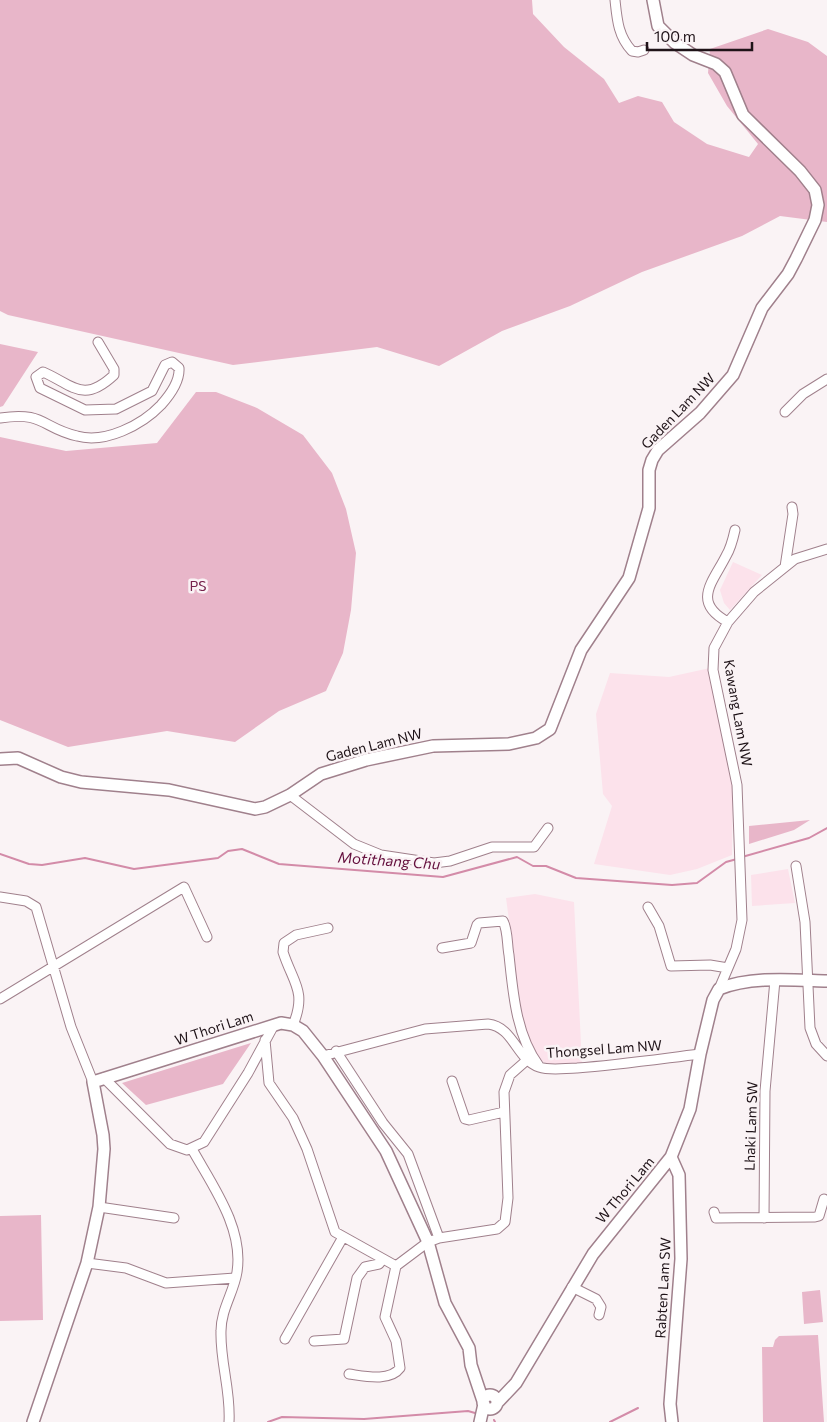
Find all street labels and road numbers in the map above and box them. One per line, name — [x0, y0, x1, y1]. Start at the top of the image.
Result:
street label: Gaden Lam NW — [637, 369, 718, 452]
street label: Kawang Lam NW — [721, 658, 756, 768]
street label: Gaden Lam NW — [324, 724, 424, 765]
street label: W Thori Lam — [172, 1007, 255, 1048]
street label: Thongsel Lam NW — [545, 1036, 662, 1061]
street label: Lhaki Lam SW — [740, 1081, 761, 1171]
street label: W Thori Lam — [592, 1153, 657, 1226]
street label: Rabten Lam SW — [651, 1237, 674, 1339]

